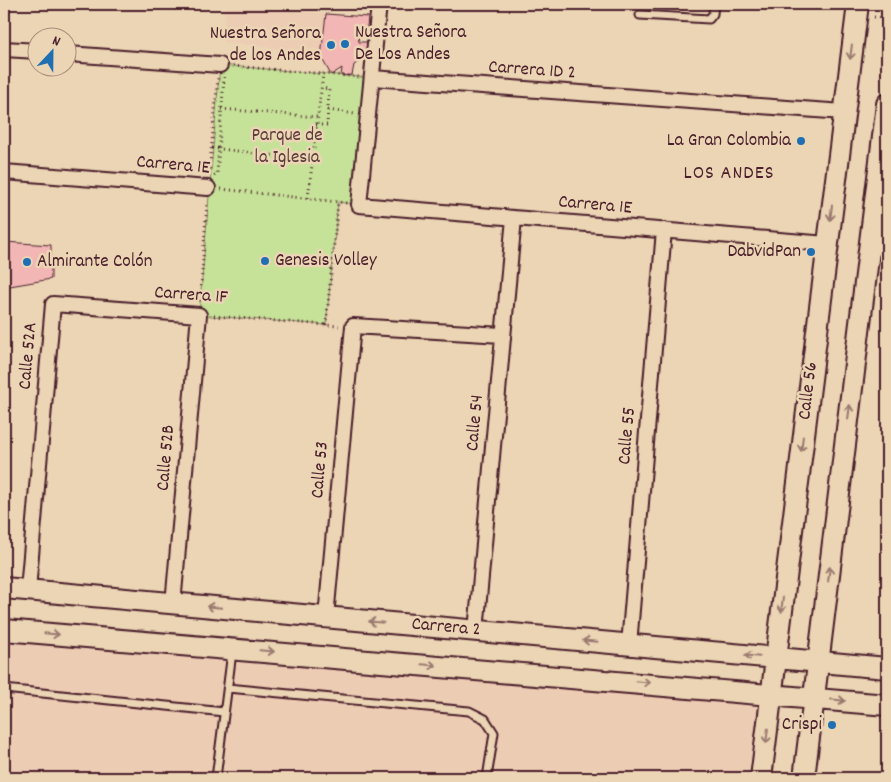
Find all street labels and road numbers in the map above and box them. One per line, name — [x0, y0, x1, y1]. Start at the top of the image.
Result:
street label: Carrera 1D 2 — [487, 54, 577, 88]
street label: Carrera 1E — [135, 149, 211, 183]
street label: Carrera 1E — [557, 189, 633, 223]
street label: Carrera 1F — [153, 280, 229, 312]
street label: Calle 52A — [13, 321, 45, 391]
street label: Calle 56 — [792, 360, 826, 422]
street label: Calle 54 — [460, 394, 492, 452]
street label: Calle 55 — [612, 406, 644, 466]
street label: Calle 52B — [151, 424, 183, 492]
street label: Calle 53 — [305, 440, 337, 500]
street label: Carrera 2 — [410, 612, 482, 644]

